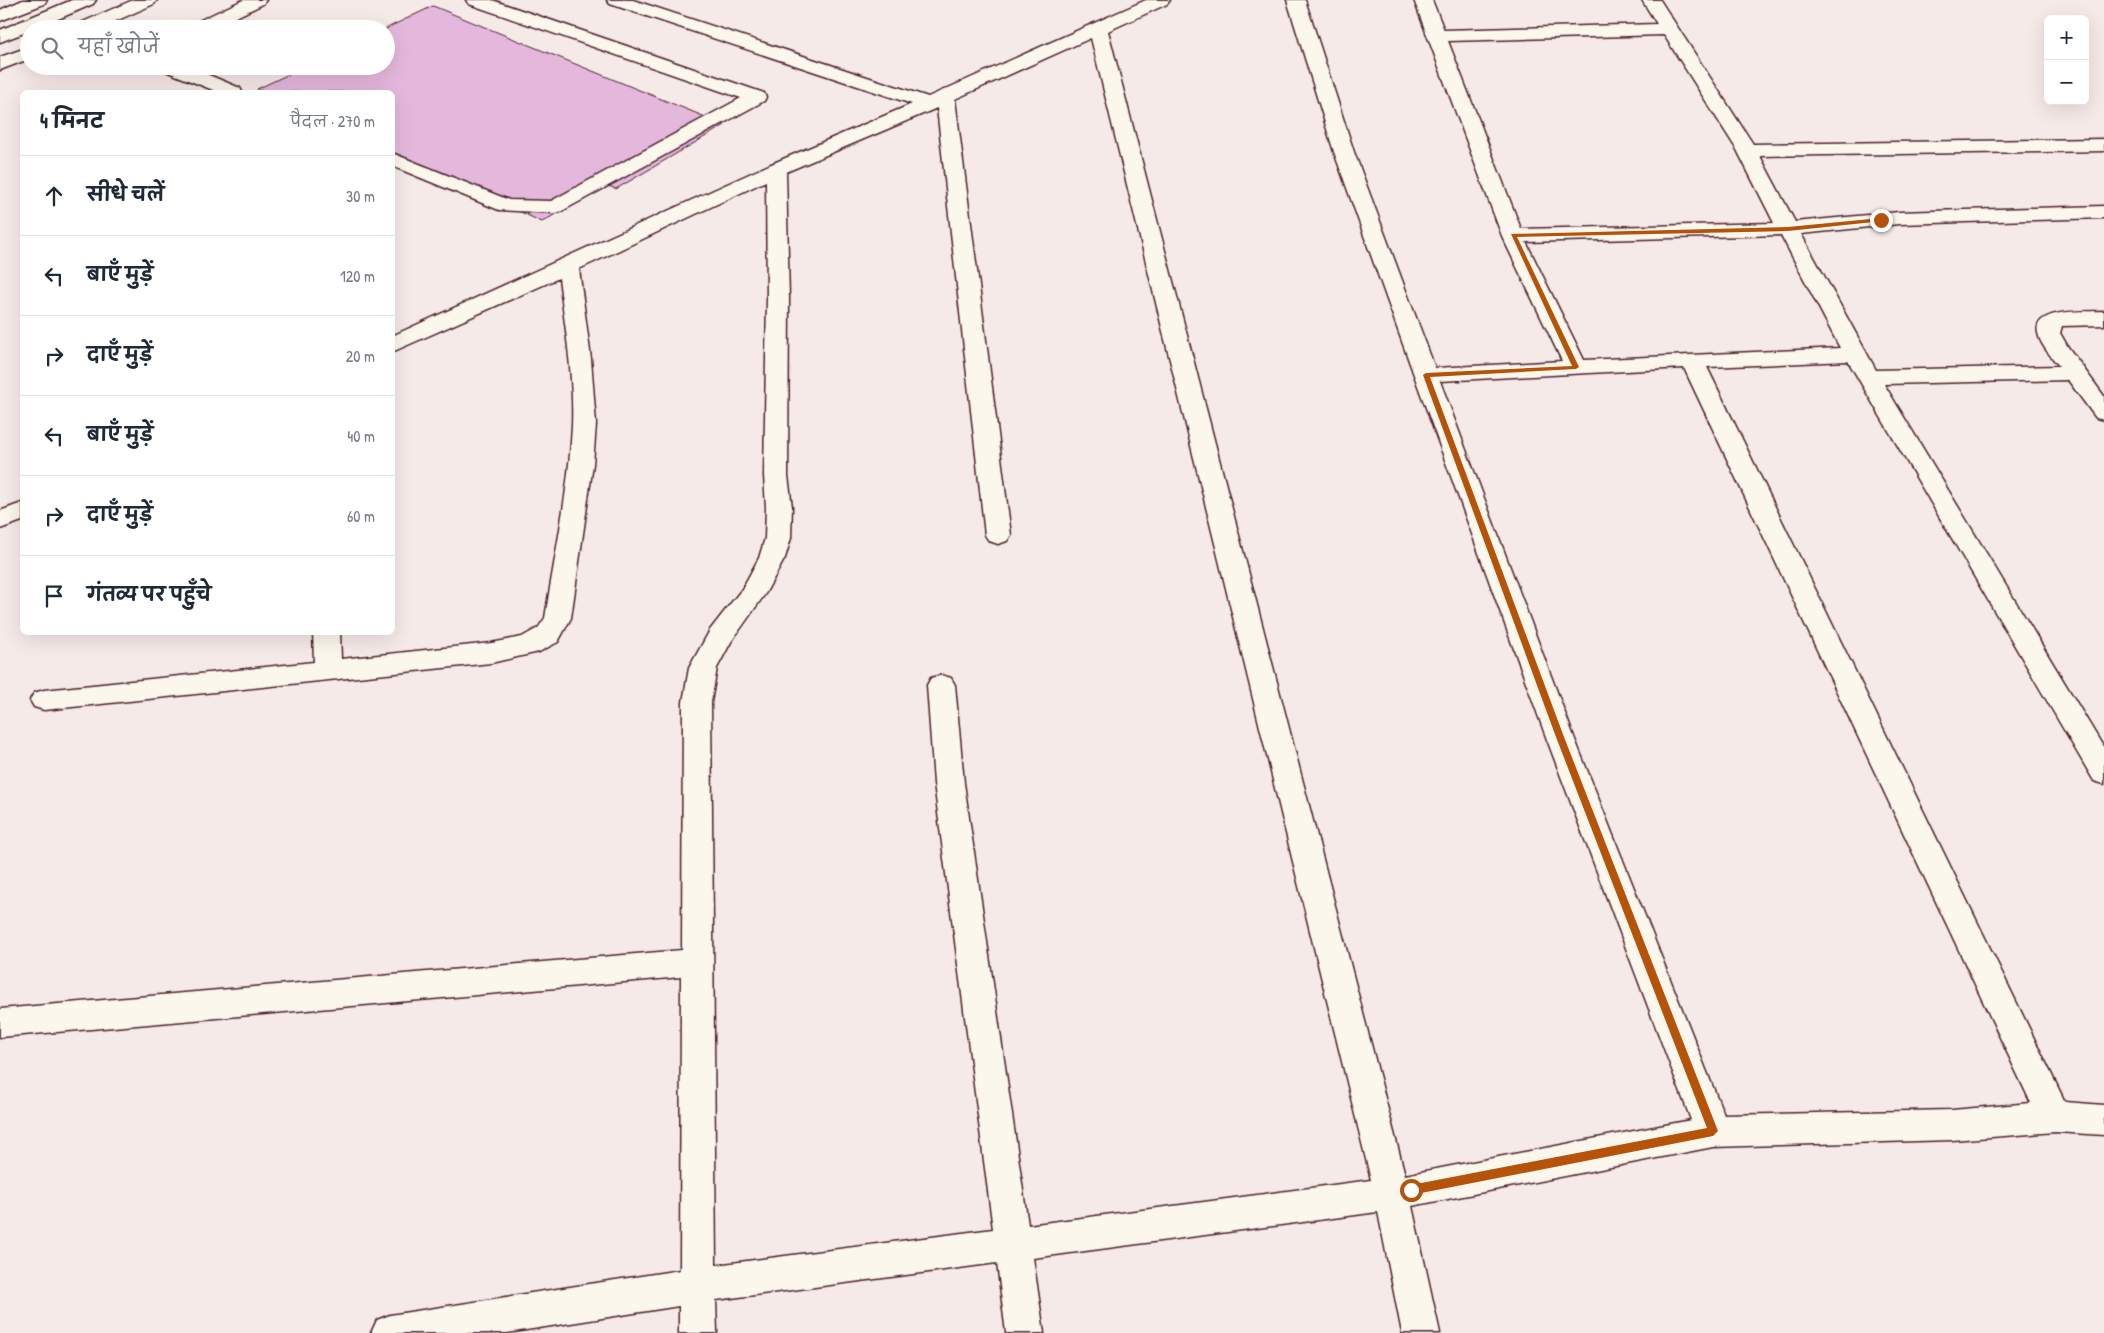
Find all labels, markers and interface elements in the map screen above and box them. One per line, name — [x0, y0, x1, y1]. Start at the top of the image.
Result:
map controls — [2044, 15, 2089, 105]
button: + — [2044, 15, 2089, 60]
search box — [20, 20, 395, 75]
text: यहाँ खोजें — [78, 33, 159, 59]
icon: search — [38, 34, 66, 62]
button: − — [2044, 60, 2089, 105]
text: 4 मिनट — [40, 106, 104, 135]
text: पैदल · 270 m — [290, 110, 375, 132]
text: सीधे चलें — [87, 181, 164, 207]
icon: ahead — [40, 182, 68, 210]
text: 30 m — [346, 185, 375, 207]
route end — [1870, 209, 1893, 232]
text: बाएँ मुड़ें — [87, 261, 153, 287]
icon: left — [40, 262, 68, 290]
text: 120 m — [340, 265, 375, 287]
text: दाएँ मुड़ें — [87, 341, 153, 367]
icon: right — [40, 342, 68, 370]
text: 20 m — [346, 345, 375, 367]
text: बाएँ मुड़ें — [87, 421, 153, 447]
icon: left — [40, 422, 68, 450]
text: 40 m — [347, 425, 375, 447]
text: दाएँ मुड़ें — [87, 501, 153, 527]
icon: right — [40, 502, 68, 530]
text: 60 m — [347, 505, 375, 527]
text: गंतव्य पर पहुँचे — [87, 581, 211, 607]
icon: arrive — [40, 582, 68, 610]
route start — [1400, 1179, 1423, 1202]

